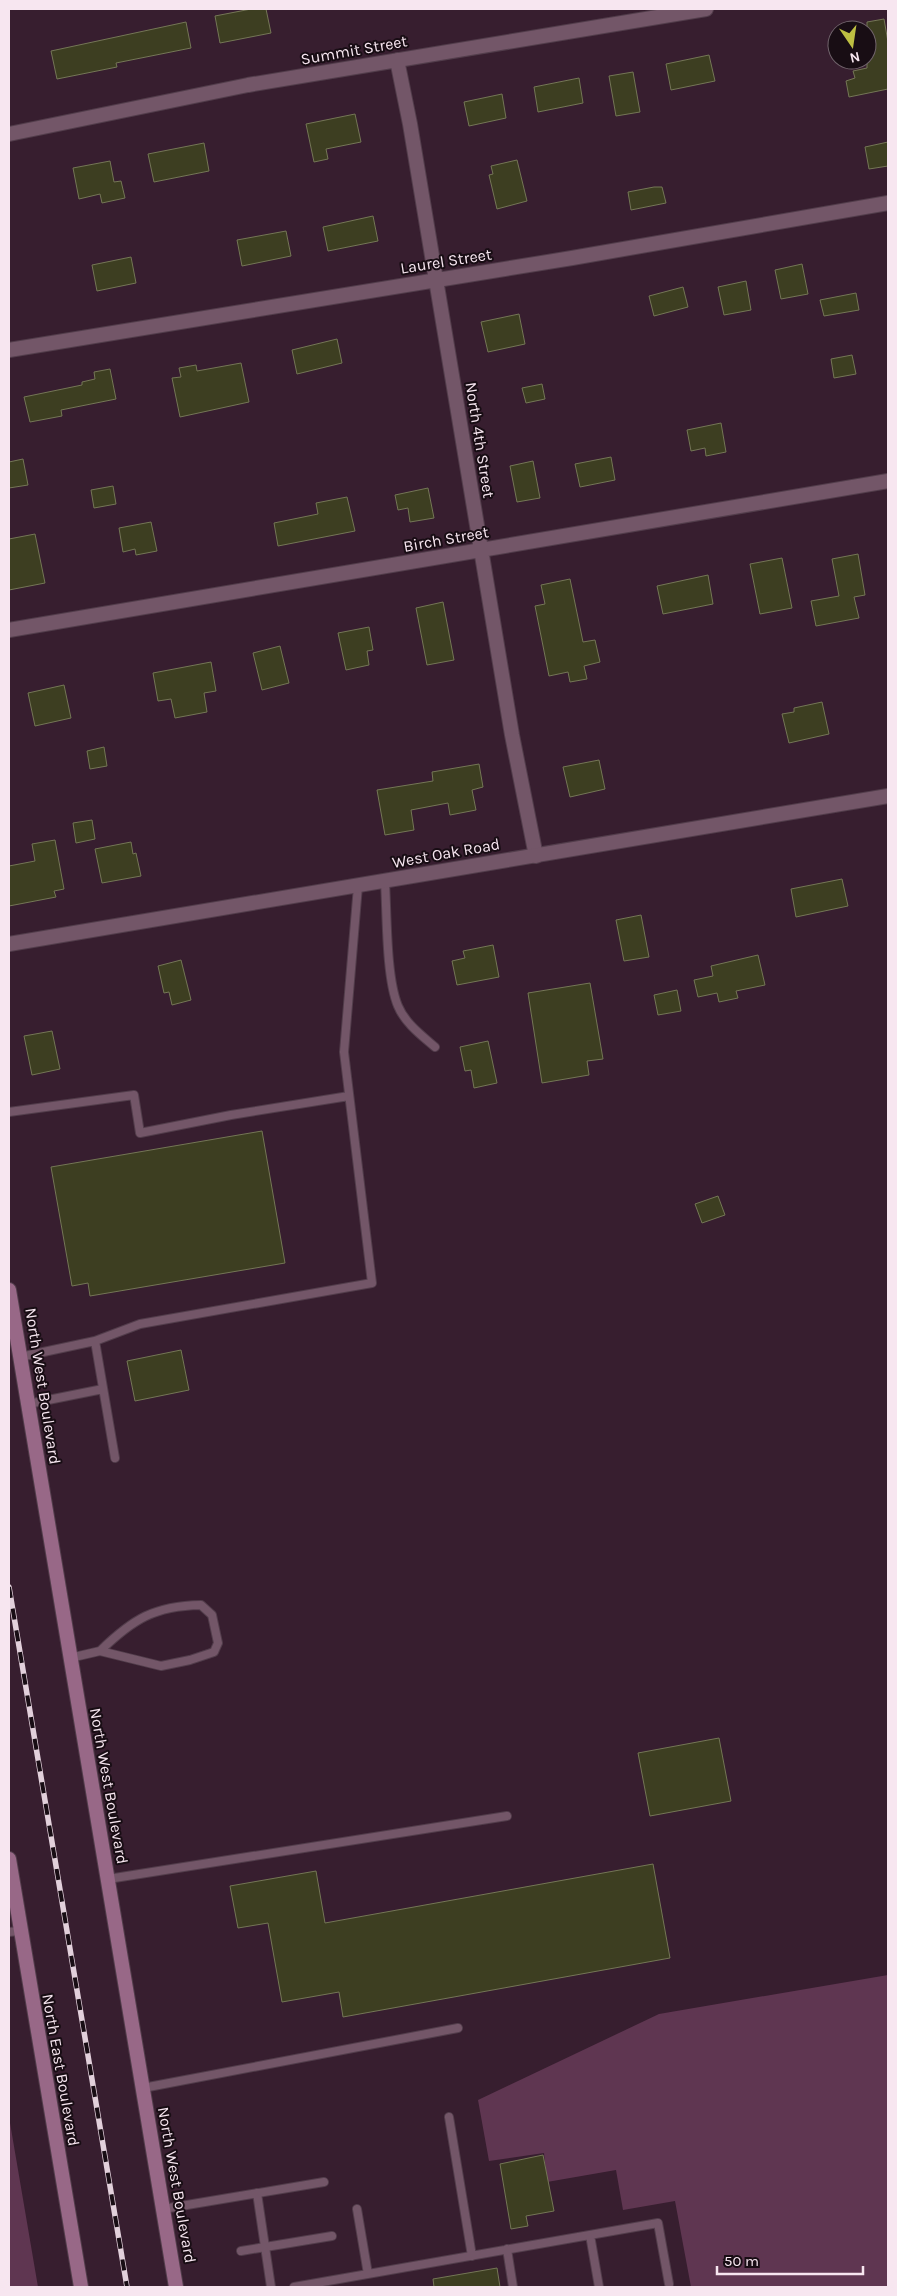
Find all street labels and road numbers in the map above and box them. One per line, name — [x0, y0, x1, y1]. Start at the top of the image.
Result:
street label: Summit Street — [299, 31, 409, 69]
street label: Laurel Street — [399, 244, 493, 278]
street label: North 4th Street — [461, 381, 499, 499]
street label: Birch Street — [402, 522, 490, 556]
street label: West Oak Road — [391, 834, 501, 872]
street label: North West Boulevard — [21, 1306, 65, 1466]
street label: North West Boulevard — [86, 1706, 132, 1866]
street label: North East Boulevard — [38, 1992, 84, 2148]
street label: North West Boulevard — [154, 2105, 200, 2265]

